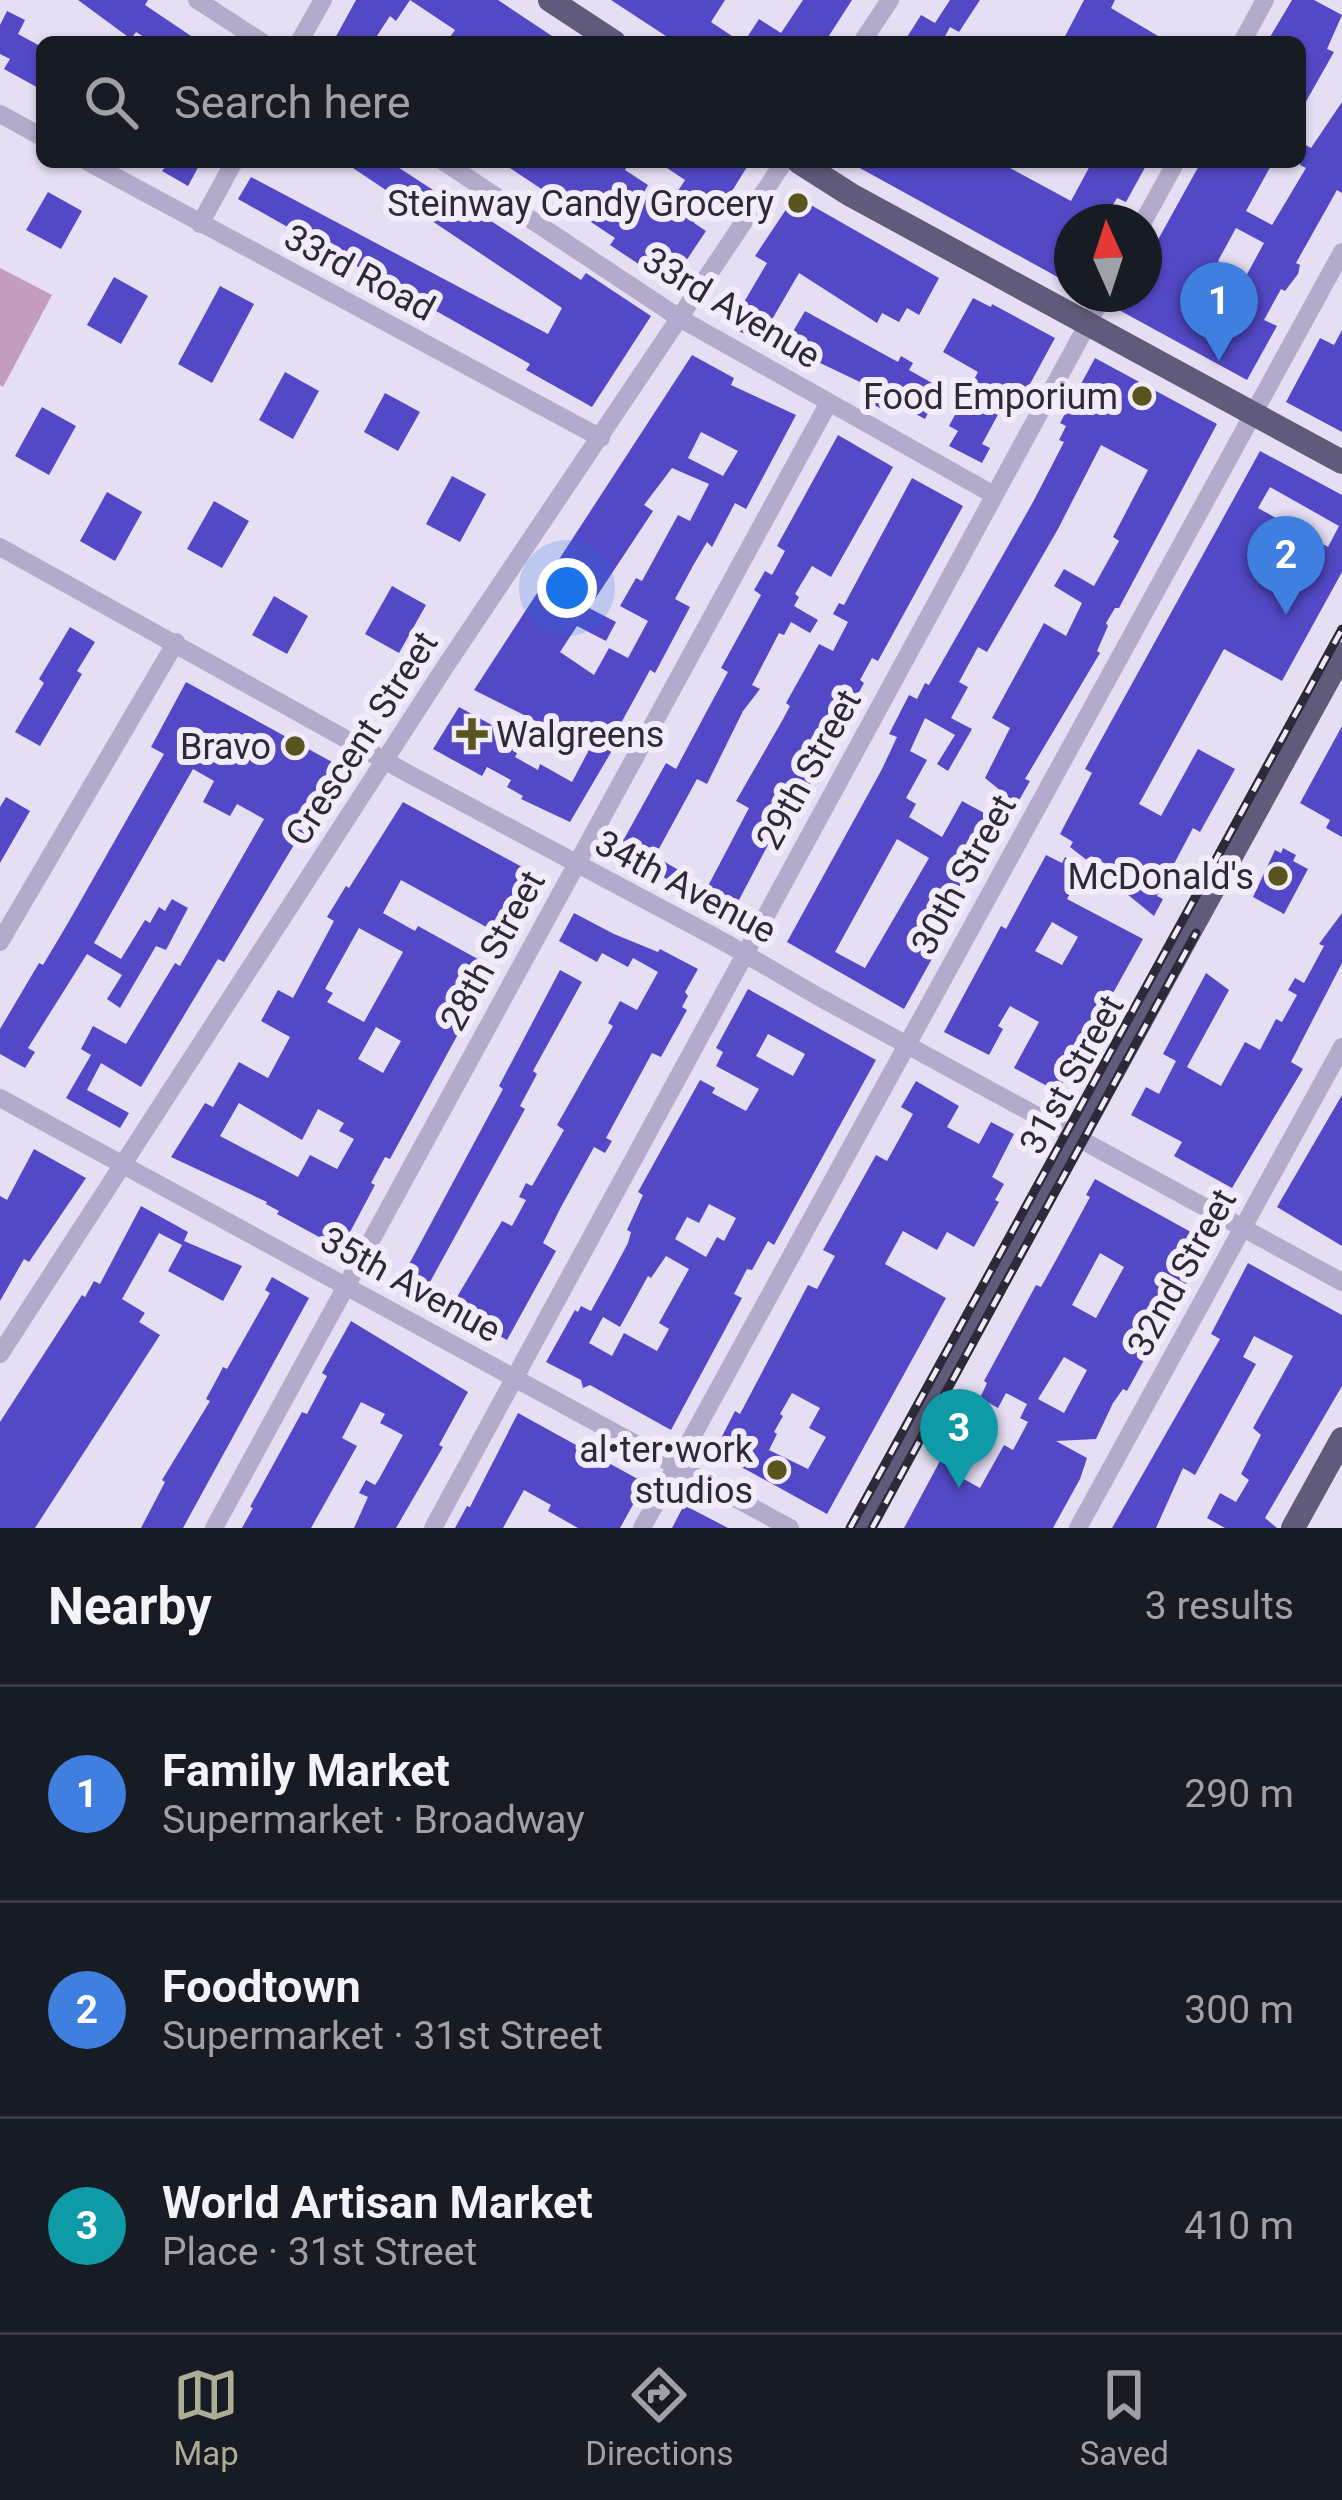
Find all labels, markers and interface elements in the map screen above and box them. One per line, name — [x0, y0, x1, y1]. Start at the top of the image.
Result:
search box — [36, 36, 1306, 168]
icon: search — [78, 69, 144, 135]
text: Search here — [174, 76, 411, 129]
place label: Steinway Candy Grocery — [387, 183, 774, 225]
marker: Steinway Candy Grocery — [785, 190, 811, 216]
north arrow — [1054, 204, 1162, 312]
street label: 33rd Road — [277, 216, 442, 330]
street label: 33rd Avenue — [635, 239, 828, 377]
pin: 1 — [1180, 262, 1258, 361]
place label: Food Emporium — [863, 376, 1118, 418]
marker: Food Emporium — [1129, 383, 1155, 409]
pin: 2 — [1247, 516, 1325, 615]
your location — [537, 558, 597, 618]
street label: Crescent Street — [277, 624, 447, 853]
street label: 29th Street — [748, 682, 870, 857]
place label: Walgreens — [496, 714, 664, 756]
marker: Walgreens — [459, 721, 485, 747]
place label: Bravo — [180, 726, 271, 768]
marker: Bravo — [282, 733, 308, 759]
street label: 30th Street — [903, 787, 1025, 962]
street label: 34th Avenue — [588, 822, 783, 952]
place label: McDonald's — [1068, 856, 1254, 898]
street label: 28th Street — [432, 863, 554, 1038]
marker: McDonald's — [1265, 863, 1291, 889]
street label: 31st Street — [1011, 988, 1133, 1161]
street label: 32nd Street — [1119, 1182, 1245, 1363]
street label: 35th Avenue — [313, 1218, 508, 1351]
pin: 3 — [920, 1389, 998, 1488]
place label: al•ter•work studios — [579, 1429, 754, 1512]
marker: al•ter•work studios — [764, 1457, 790, 1483]
text: Nearby — [48, 1577, 212, 1636]
text: 3 results — [1145, 1583, 1294, 1629]
text: Family Market — [162, 1744, 450, 1797]
text: 1 — [76, 1771, 98, 1817]
text: 290 m — [1184, 1771, 1294, 1817]
text: Supermarket · Broadway — [162, 1797, 585, 1843]
text: Foodtown — [162, 1960, 361, 2013]
text: 2 — [76, 1987, 98, 2033]
text: 300 m — [1184, 1987, 1294, 2033]
text: Supermarket · 31st Street — [162, 2013, 603, 2059]
text: World Artisan Market — [162, 2176, 593, 2229]
text: 3 — [76, 2203, 98, 2249]
text: 410 m — [1184, 2203, 1294, 2249]
text: Place · 31st Street — [162, 2229, 477, 2275]
tab: Map — [173, 2362, 239, 2473]
tab: Directions — [585, 2362, 734, 2473]
tab: Saved — [1080, 2362, 1169, 2473]

